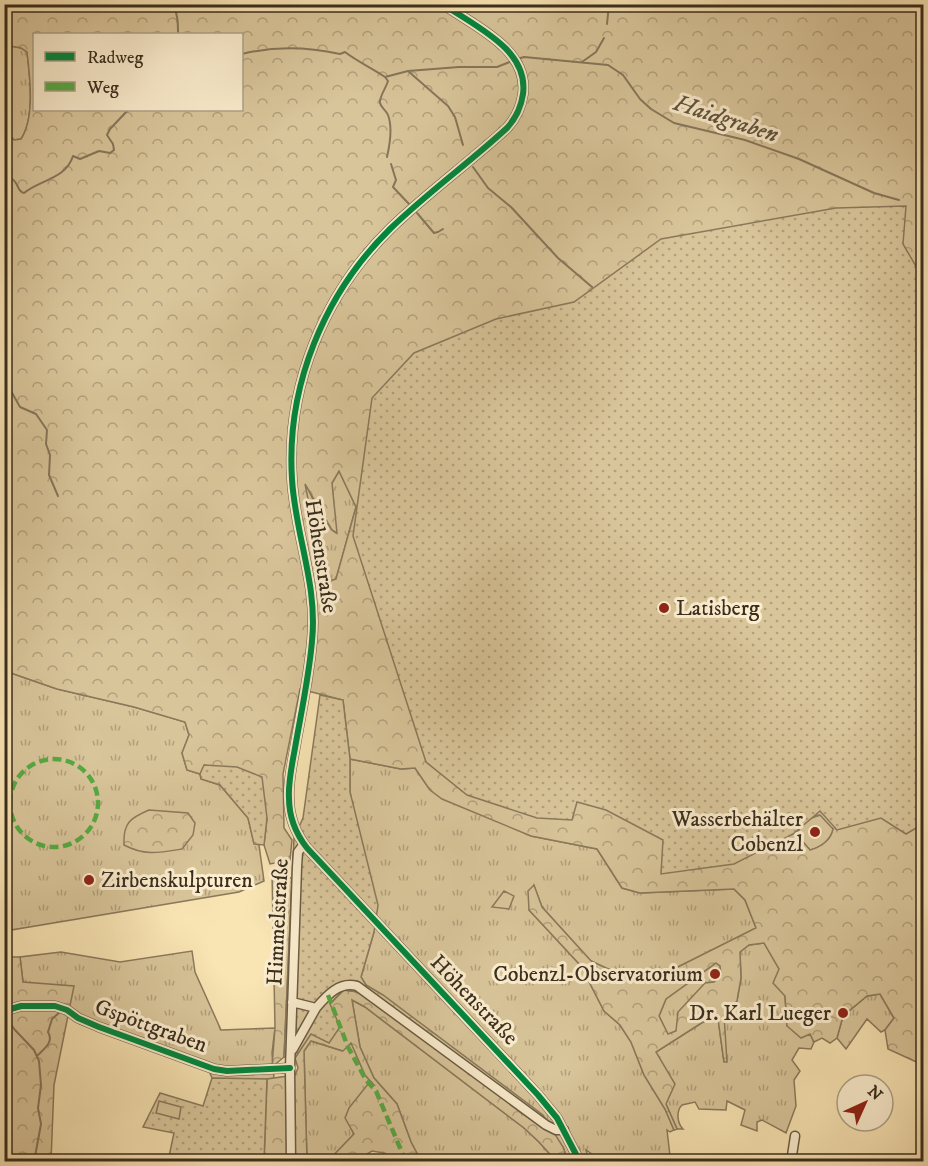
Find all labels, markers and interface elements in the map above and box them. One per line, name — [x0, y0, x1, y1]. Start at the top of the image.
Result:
legend — [33, 33, 243, 111]
text: Radweg — [87, 47, 143, 69]
text: Weg — [86, 77, 119, 99]
water label: Haidgraben — [669, 88, 782, 150]
street label: Höhenstraße — [299, 497, 343, 615]
place label: Latisberg — [676, 595, 760, 622]
marker: Latisberg — [657, 601, 671, 615]
place label: Wasserbehälter Cobenzl — [671, 806, 804, 858]
marker: Wasserbehälter Cobenzl — [808, 825, 822, 839]
street label: Himmelstraße — [261, 858, 295, 986]
place label: Zirbenskulpturen — [101, 867, 253, 894]
marker: Zirbenskulpturen — [82, 873, 96, 887]
street label: Höhenstraße — [424, 949, 524, 1051]
place label: Cobenzl-Observatorium — [493, 961, 703, 988]
marker: Cobenzl-Observatorium — [708, 967, 722, 981]
street label: Gspöttgraben — [91, 993, 211, 1059]
place label: Dr. Karl Lueger — [689, 1000, 832, 1027]
marker: Dr. Karl Lueger — [836, 1006, 850, 1020]
north arrow — [835, 1073, 895, 1133]
text: N — [863, 1081, 887, 1105]

